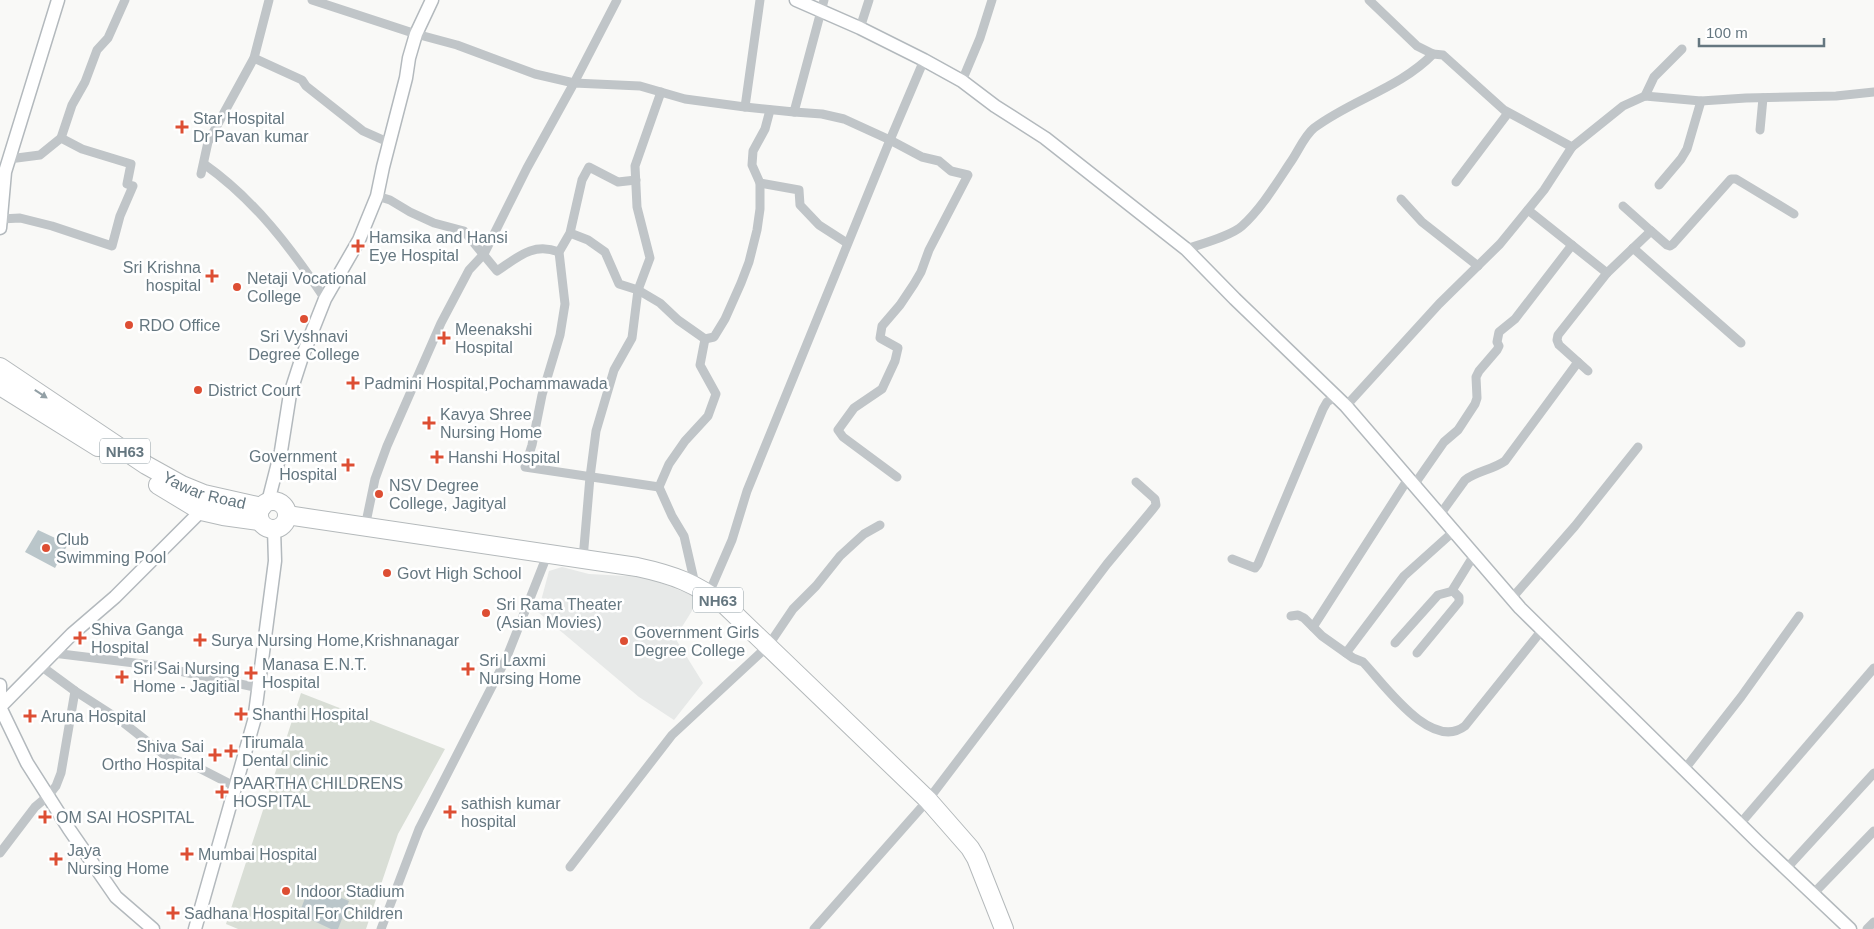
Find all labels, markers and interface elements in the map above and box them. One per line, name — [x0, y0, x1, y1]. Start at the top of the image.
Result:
scale bar — [1699, 15, 1824, 47]
text: 100 m — [1706, 24, 1748, 41]
place label: Star Hospital Dr Pavan kumar — [193, 110, 309, 145]
marker: Star Hospital Dr Pavan kumar — [175, 120, 189, 134]
place label: Hamsika and Hansi Eye Hospital — [369, 229, 508, 264]
marker: Hamsika and Hansi Eye Hospital — [351, 239, 365, 253]
place label: Sri Krishna hospital — [123, 259, 201, 294]
marker: Sri Krishna hospital — [205, 269, 219, 283]
place label: Netaji Vocational College — [247, 270, 366, 305]
marker: Netaji Vocational College — [231, 281, 243, 293]
marker: Sri Vyshnavi Degree College — [298, 313, 310, 325]
place label: RDO Office — [139, 317, 221, 334]
marker: RDO Office — [123, 319, 135, 331]
place label: Meenakshi Hospital — [455, 321, 532, 356]
place label: Sri Vyshnavi Degree College — [248, 328, 360, 363]
marker: Meenakshi Hospital — [437, 331, 451, 345]
place label: Padmini Hospital,Pochammawada — [364, 375, 608, 392]
marker: Padmini Hospital,Pochammawada — [346, 376, 360, 390]
place label: District Court — [208, 382, 301, 399]
marker: District Court — [192, 384, 204, 396]
one-way arrow — [34, 390, 47, 399]
place label: Kavya Shree Nursing Home — [440, 406, 542, 441]
marker: Kavya Shree Nursing Home — [422, 416, 436, 430]
road number: NH63 — [100, 438, 150, 464]
place label: Government Hospital — [249, 448, 338, 483]
place label: Hanshi Hospital — [448, 449, 560, 466]
marker: Hanshi Hospital — [430, 450, 444, 464]
marker: Government Hospital — [341, 458, 355, 472]
street label: Yawar Road — [160, 468, 247, 512]
place label: NSV Degree College, Jagityal — [389, 477, 506, 512]
marker: NSV Degree College, Jagityal — [373, 488, 385, 500]
place label: Club Swimming Pool — [56, 531, 166, 566]
marker: Club Swimming Pool — [40, 542, 52, 554]
place label: Govt High School — [397, 565, 522, 582]
marker: Govt High School — [381, 567, 393, 579]
road number: NH63 — [693, 588, 743, 612]
place label: Sri Rama Theater (Asian Movies) — [496, 596, 623, 631]
marker: Sri Rama Theater (Asian Movies) — [480, 607, 492, 619]
place label: Shiva Ganga Hospital — [91, 621, 184, 656]
place label: Government Girls Degree College — [634, 624, 759, 659]
marker: Shiva Ganga Hospital — [73, 631, 87, 645]
place label: Surya Nursing Home,Krishnanagar — [211, 632, 460, 649]
marker: Surya Nursing Home,Krishnanagar — [193, 633, 207, 647]
marker: Government Girls Degree College — [618, 635, 630, 647]
place label: Sri Laxmi Nursing Home — [479, 652, 581, 687]
place label: Manasa E.N.T. Hospital — [262, 656, 367, 691]
place label: Sri Sai Nursing Home - Jagitial — [133, 660, 240, 695]
marker: Sri Laxmi Nursing Home — [461, 662, 475, 676]
marker: Manasa E.N.T. Hospital — [244, 666, 258, 680]
marker: Sri Sai Nursing Home - Jagitial — [115, 670, 129, 684]
place label: Shanthi Hospital — [252, 706, 369, 723]
marker: Shanthi Hospital — [234, 707, 248, 721]
place label: Aruna Hospital — [41, 708, 146, 725]
marker: Aruna Hospital — [23, 709, 37, 723]
place label: Tirumala Dental clinic — [242, 734, 328, 769]
place label: Shiva Sai Ortho Hospital — [102, 738, 204, 773]
marker: Tirumala Dental clinic — [224, 744, 238, 758]
marker: Shiva Sai Ortho Hospital — [208, 748, 222, 762]
place label: PAARTHA CHILDRENS HOSPITAL — [233, 775, 403, 810]
marker: PAARTHA CHILDRENS HOSPITAL — [215, 785, 229, 799]
place label: sathish kumar hospital — [461, 795, 561, 830]
marker: sathish kumar hospital — [443, 805, 457, 819]
place label: OM SAI HOSPITAL — [56, 809, 195, 826]
marker: OM SAI HOSPITAL — [38, 810, 52, 824]
place label: Jaya Nursing Home — [67, 842, 169, 877]
place label: Mumbai Hospital — [198, 846, 317, 863]
marker: Mumbai Hospital — [180, 847, 194, 861]
marker: Jaya Nursing Home — [49, 852, 63, 866]
place label: Indoor Stadium — [296, 883, 405, 900]
marker: Indoor Stadium — [280, 885, 292, 897]
place label: Sadhana Hospital For Children — [184, 905, 403, 922]
marker: Sadhana Hospital For Children — [166, 906, 180, 920]

